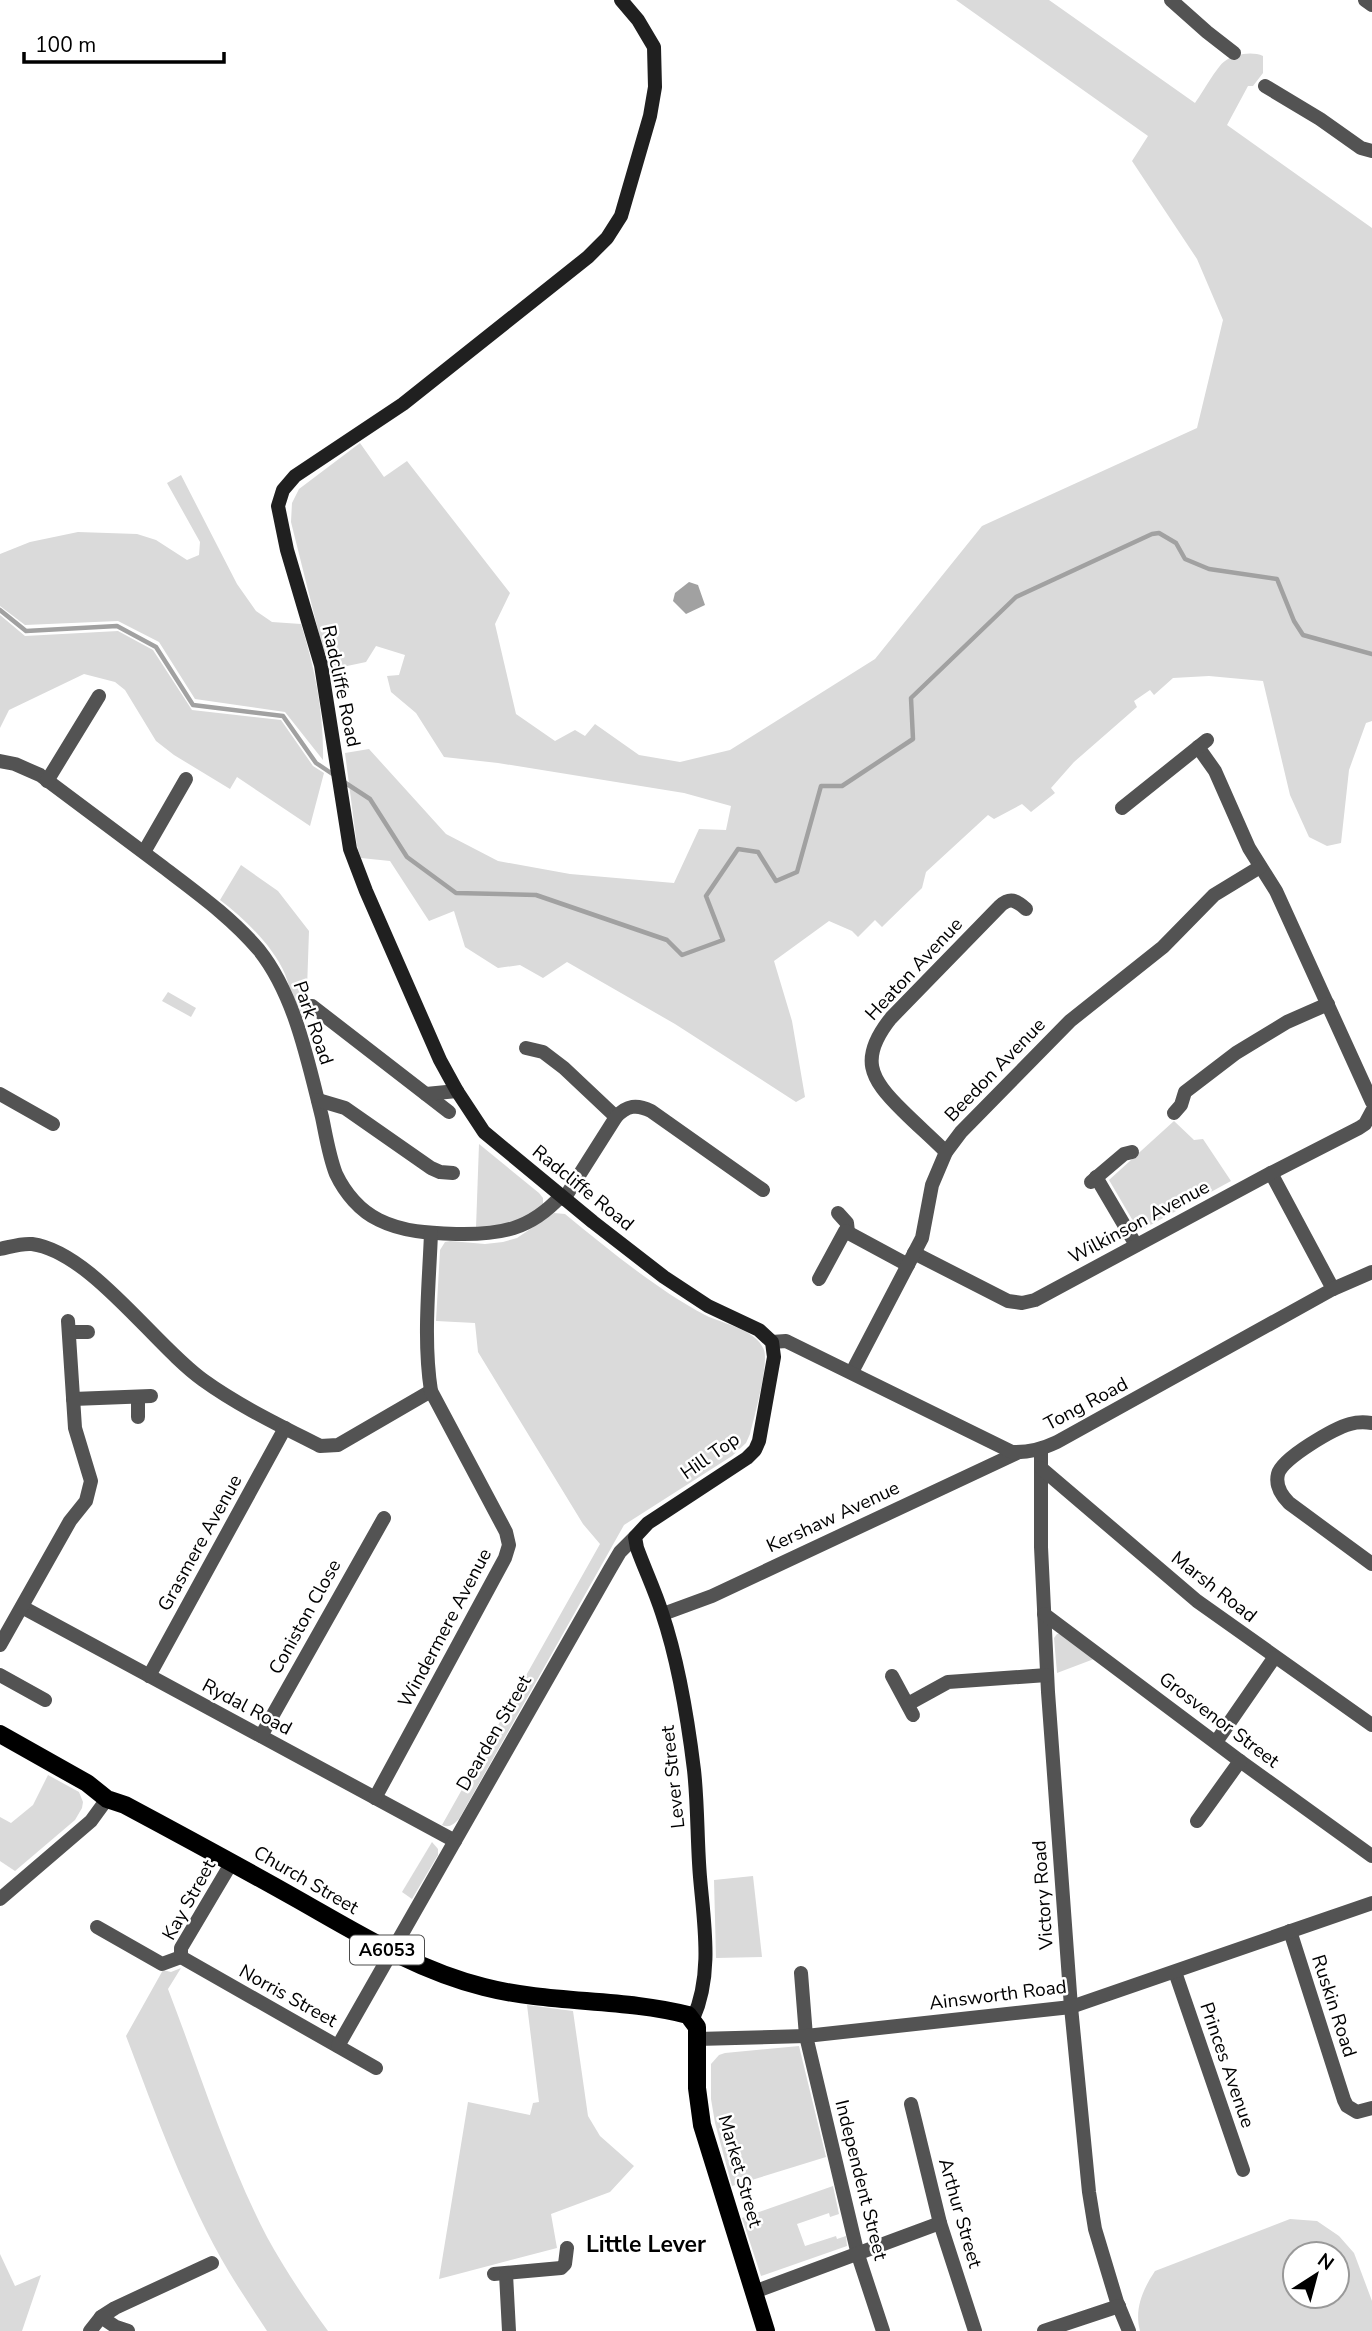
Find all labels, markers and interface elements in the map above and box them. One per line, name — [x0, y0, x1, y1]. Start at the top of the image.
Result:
scale bar — [24, 21, 224, 65]
text: 100 m — [35, 31, 96, 59]
street label: Radcliffe Road — [315, 623, 367, 749]
street label: Heaton Avenue — [859, 912, 969, 1026]
street label: Park Road — [287, 978, 339, 1068]
street label: Beedon Avenue — [939, 1012, 1051, 1128]
street label: Radcliffe Road — [527, 1139, 639, 1237]
street label: Wilkinson Avenue — [1064, 1174, 1214, 1270]
street label: Tong Road — [1039, 1371, 1133, 1437]
street label: Hill Top — [675, 1426, 745, 1486]
street label: Grasmere Avenue — [152, 1470, 248, 1616]
street label: Kershaw Avenue — [762, 1475, 904, 1559]
street label: Windermere Avenue — [392, 1544, 498, 1712]
street label: Marsh Road — [1166, 1545, 1262, 1629]
street label: Coniston Close — [263, 1555, 347, 1679]
street label: Grosvenor Street — [1153, 1666, 1285, 1774]
street label: Dearden Street — [450, 1670, 538, 1796]
street label: Rydal Road — [198, 1672, 296, 1742]
street label: Lever Street — [655, 1724, 691, 1830]
street label: Church Street — [249, 1839, 364, 1921]
street label: Victory Road — [1026, 1839, 1060, 1952]
street label: Kay Street — [156, 1855, 222, 1945]
road number: A6053 — [350, 1936, 424, 1964]
street label: Ruskin Road — [1305, 1951, 1363, 2061]
street label: Norris Street — [234, 1958, 342, 2034]
street label: Ainsworth Road — [928, 1974, 1068, 2016]
street label: Princes Avenue — [1193, 1999, 1261, 2131]
street label: Independent Street — [829, 2097, 894, 2263]
street label: Market Street — [712, 2112, 769, 2231]
street label: Arthur Street — [932, 2155, 988, 2271]
district label: Little Lever — [586, 2229, 706, 2260]
north arrow — [1281, 2240, 1351, 2310]
text: N — [1312, 2247, 1339, 2277]

